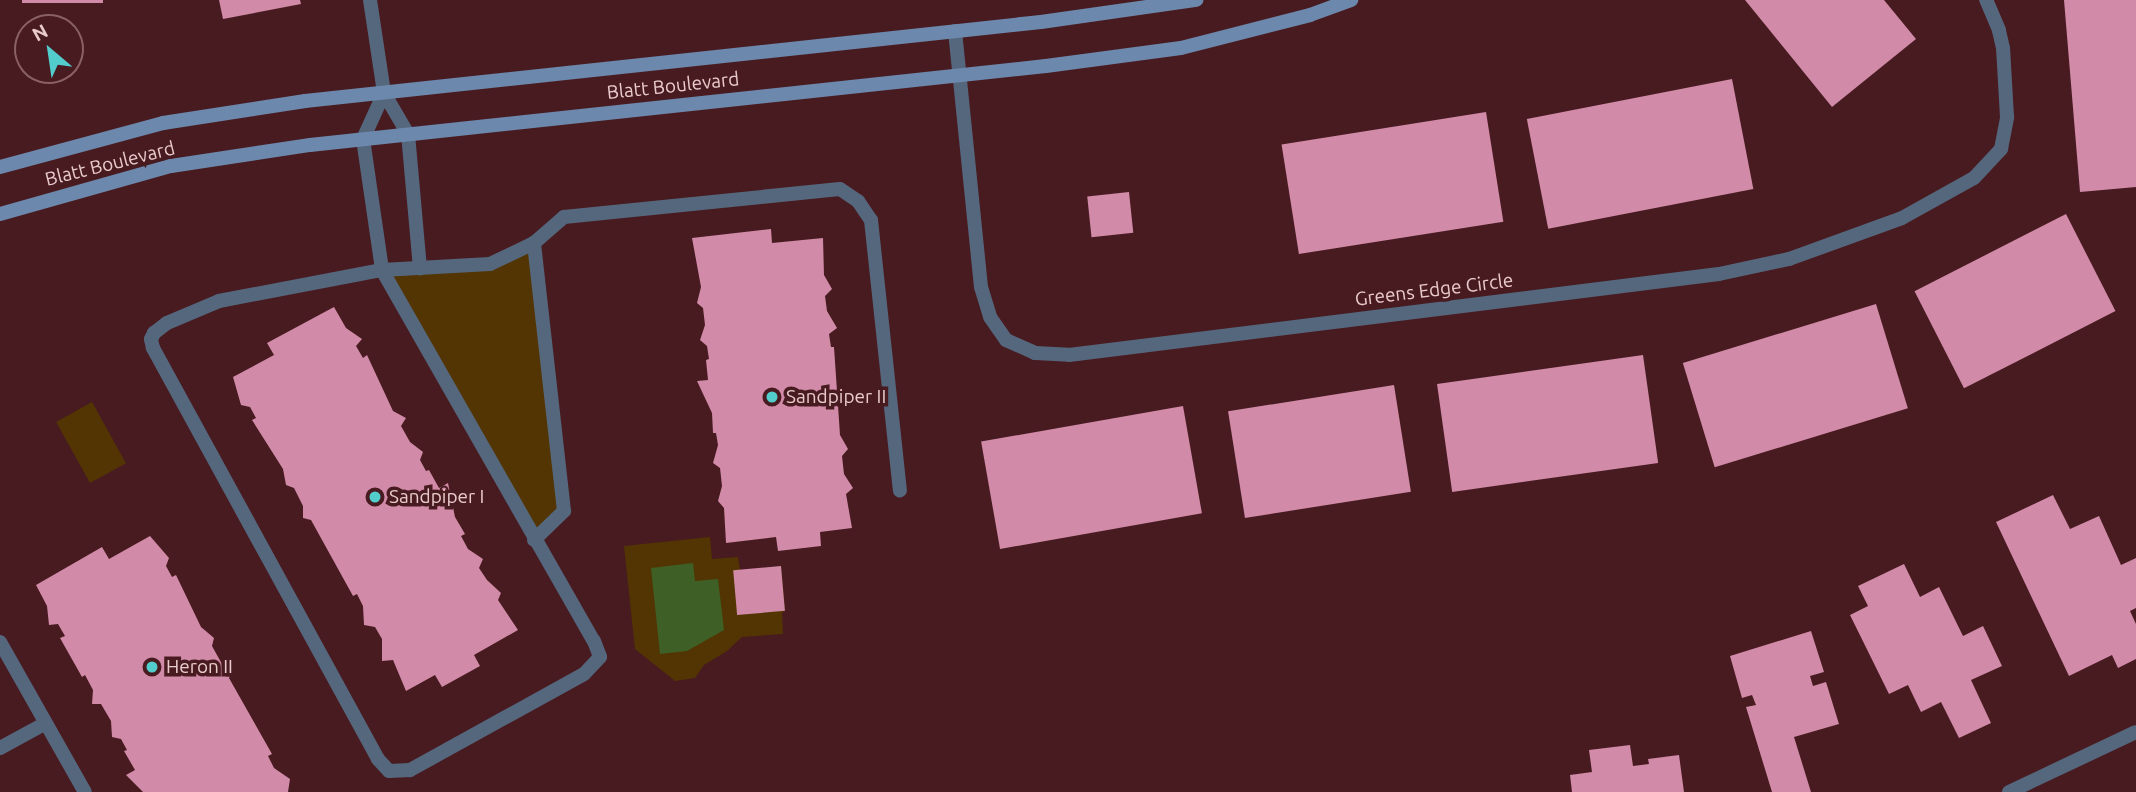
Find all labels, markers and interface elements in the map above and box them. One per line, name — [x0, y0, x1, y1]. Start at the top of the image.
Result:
north arrow — [14, 14, 84, 84]
text: N — [28, 19, 51, 45]
street label: Blatt Boulevard — [606, 68, 740, 104]
street label: Blatt Boulevard — [43, 137, 177, 191]
street label: Greens Edge Circle — [1354, 269, 1514, 311]
place label: Sandpiper II — [786, 386, 886, 408]
marker: Sandpiper II — [764, 389, 780, 405]
place label: Sandpiper I — [389, 486, 484, 508]
marker: Sandpiper I — [367, 489, 383, 505]
place label: Heron II — [166, 656, 233, 678]
marker: Heron II — [144, 659, 160, 675]

